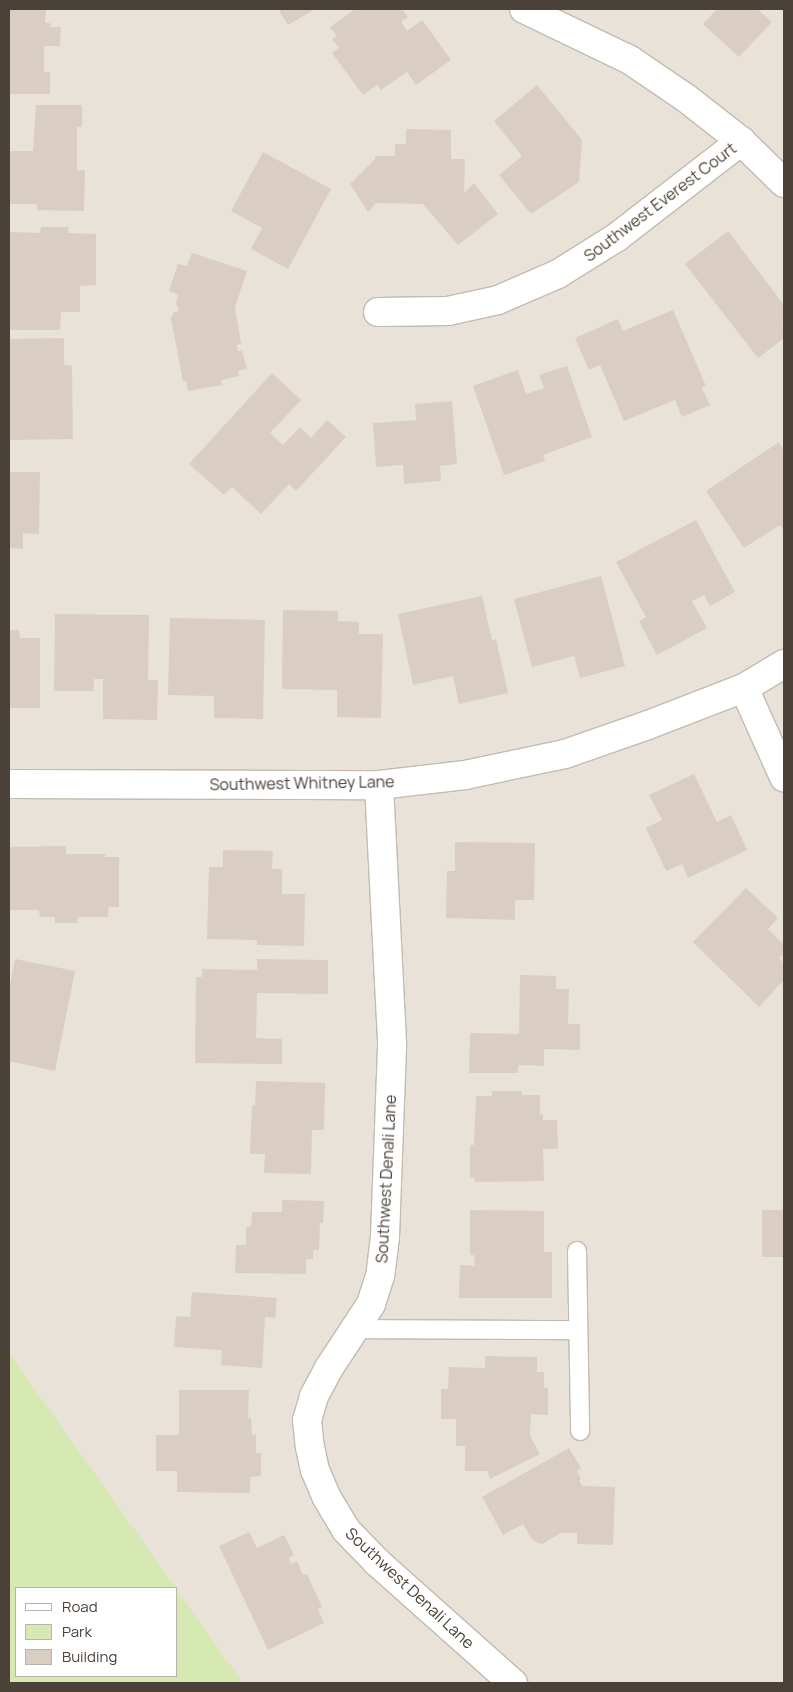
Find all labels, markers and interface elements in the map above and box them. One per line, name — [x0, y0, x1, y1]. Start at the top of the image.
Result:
street label: Southwest Everest Court — [580, 138, 740, 266]
street label: Southwest Whitney Lane — [209, 772, 395, 794]
street label: Southwest Denali Lane — [372, 1094, 400, 1264]
street label: Southwest Denali Lane — [342, 1523, 478, 1653]
legend — [15, 1587, 178, 1677]
text: Road — [62, 1596, 98, 1617]
text: Park — [62, 1621, 92, 1642]
text: Building — [62, 1646, 117, 1667]

